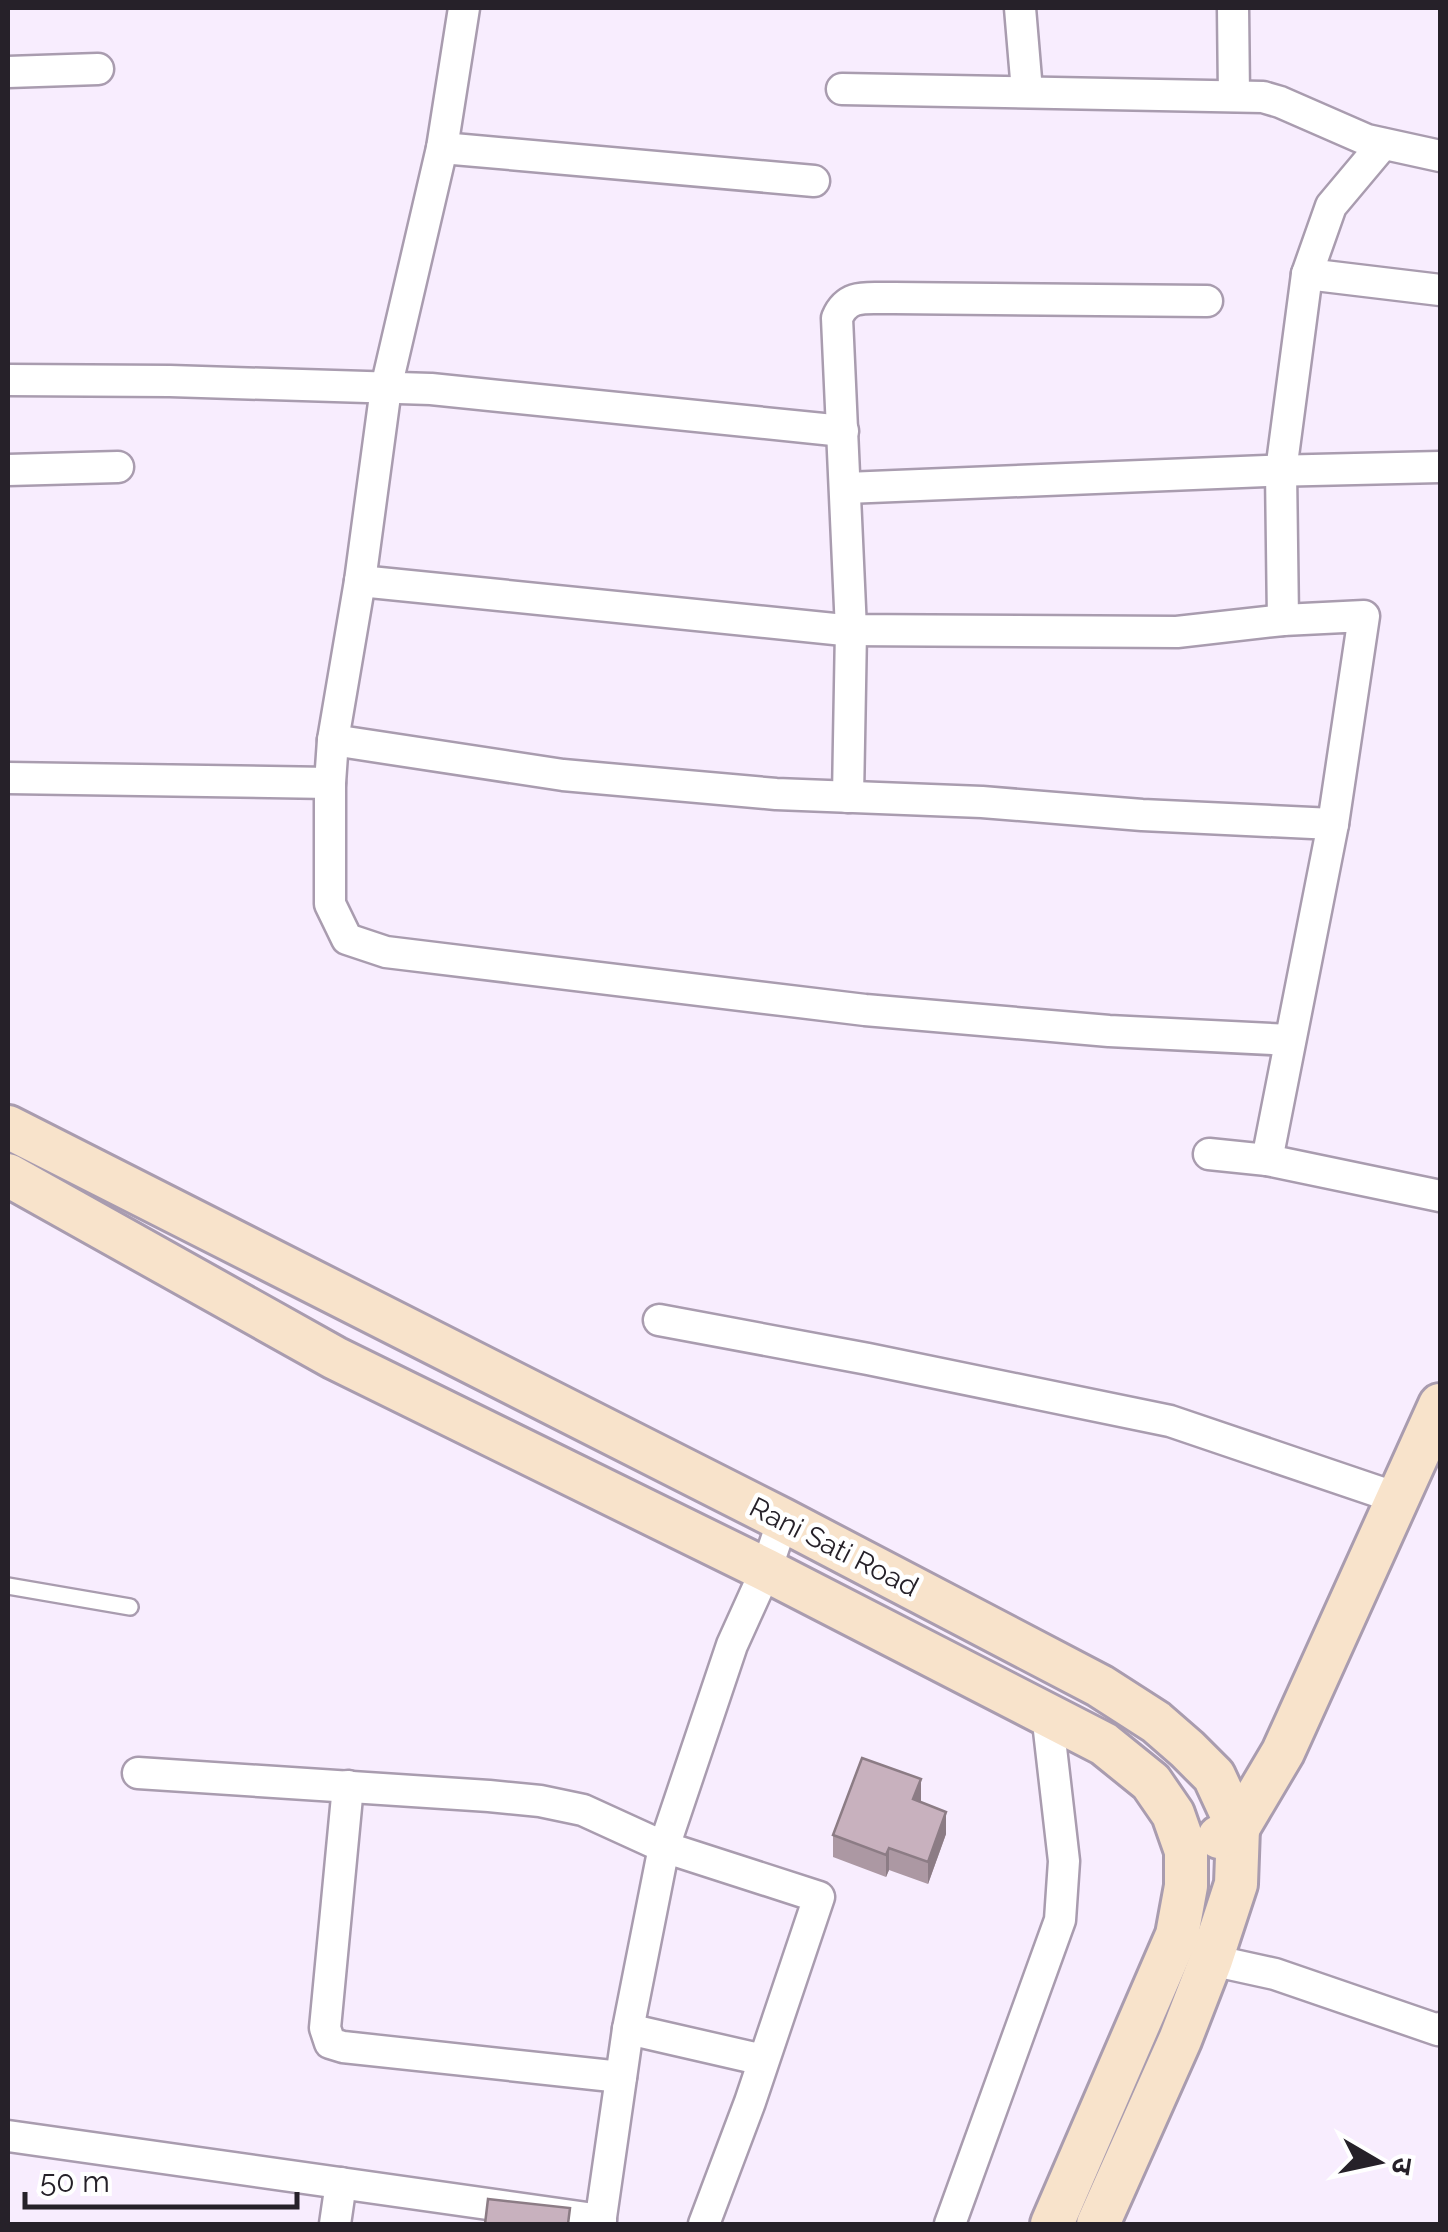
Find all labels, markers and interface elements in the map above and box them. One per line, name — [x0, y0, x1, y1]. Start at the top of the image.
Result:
street label: Rani Sati Road — [744, 1490, 924, 1604]
north arrow — [1328, 2112, 1428, 2212]
scale bar — [25, 2147, 298, 2209]
text: उ — [1385, 2155, 1420, 2177]
text: 50 m — [40, 2164, 110, 2199]

